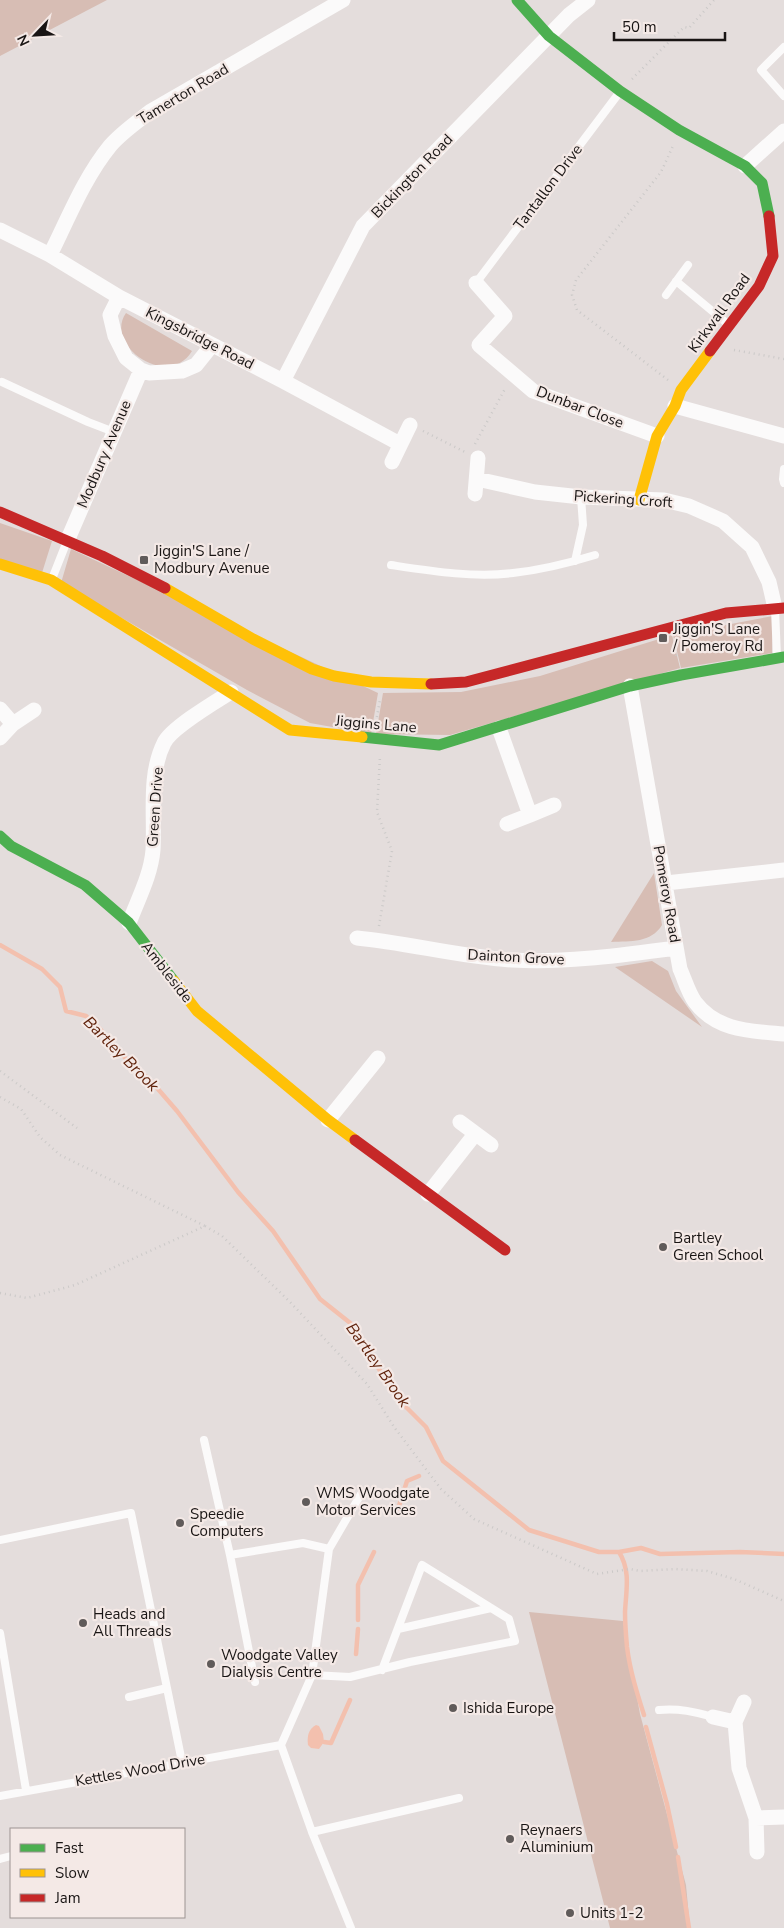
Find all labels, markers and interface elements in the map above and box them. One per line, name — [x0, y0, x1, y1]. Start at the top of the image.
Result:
north arrow — [10, 10, 60, 60]
scale bar — [614, 10, 725, 42]
text: 50 m — [622, 17, 657, 37]
text: N — [13, 32, 34, 49]
street label: Tamerton Road — [134, 59, 232, 129]
street label: Bickington Road — [367, 130, 457, 222]
street label: Tantallon Drive — [509, 140, 587, 234]
street label: Kirkwall Road — [683, 269, 755, 357]
street label: Kingsbridge Road — [142, 302, 258, 374]
street label: Dunbar Close — [533, 381, 627, 433]
street label: Modbury Avenue — [72, 397, 136, 511]
street label: Pickering Croft — [573, 486, 674, 512]
place label: Jiggin'S Lane / Modbury Avenue — [153, 541, 270, 578]
marker: Jiggin'S Lane / Modbury Avenue — [138, 554, 150, 566]
place label: Jiggin'S Lane / Pomeroy Rd — [672, 619, 763, 656]
marker: Jiggin'S Lane / Pomeroy Rd — [657, 632, 669, 644]
street label: Jiggins Lane — [333, 710, 418, 738]
street label: Green Drive — [142, 766, 168, 848]
street label: Pomeroy Road — [649, 844, 685, 944]
street label: Ambleside — [137, 937, 197, 1007]
street label: Dainton Grove — [467, 944, 565, 970]
water label: Bartley Brook — [78, 1011, 164, 1097]
place label: Bartley Green School — [673, 1228, 764, 1265]
marker: Bartley Green School — [657, 1241, 669, 1253]
water label: Bartley Brook — [341, 1318, 416, 1413]
place label: WMS Woodgate Motor Services — [316, 1483, 429, 1520]
marker: WMS Woodgate Motor Services — [300, 1496, 312, 1508]
place label: Speedie Computers — [190, 1504, 264, 1541]
marker: Speedie Computers — [174, 1517, 186, 1529]
place label: Heads and All Threads — [93, 1604, 171, 1641]
marker: Heads and All Threads — [77, 1617, 89, 1629]
place label: Woodgate Valley Dialysis Centre — [221, 1645, 338, 1682]
marker: Woodgate Valley Dialysis Centre — [205, 1658, 217, 1670]
place label: Ishida Europe — [463, 1698, 554, 1718]
marker: Ishida Europe — [447, 1702, 459, 1714]
street label: Kettles Wood Drive — [74, 1749, 206, 1791]
place label: Reynaers Aluminium — [520, 1820, 593, 1857]
legend — [10, 1828, 185, 1918]
marker: Reynaers Aluminium — [504, 1833, 516, 1845]
text: Fast — [55, 1838, 84, 1858]
text: Slow — [55, 1863, 90, 1883]
text: Jam — [54, 1888, 81, 1908]
place label: Units 1-2 — [580, 1903, 644, 1923]
marker: Units 1-2 — [564, 1907, 576, 1919]

